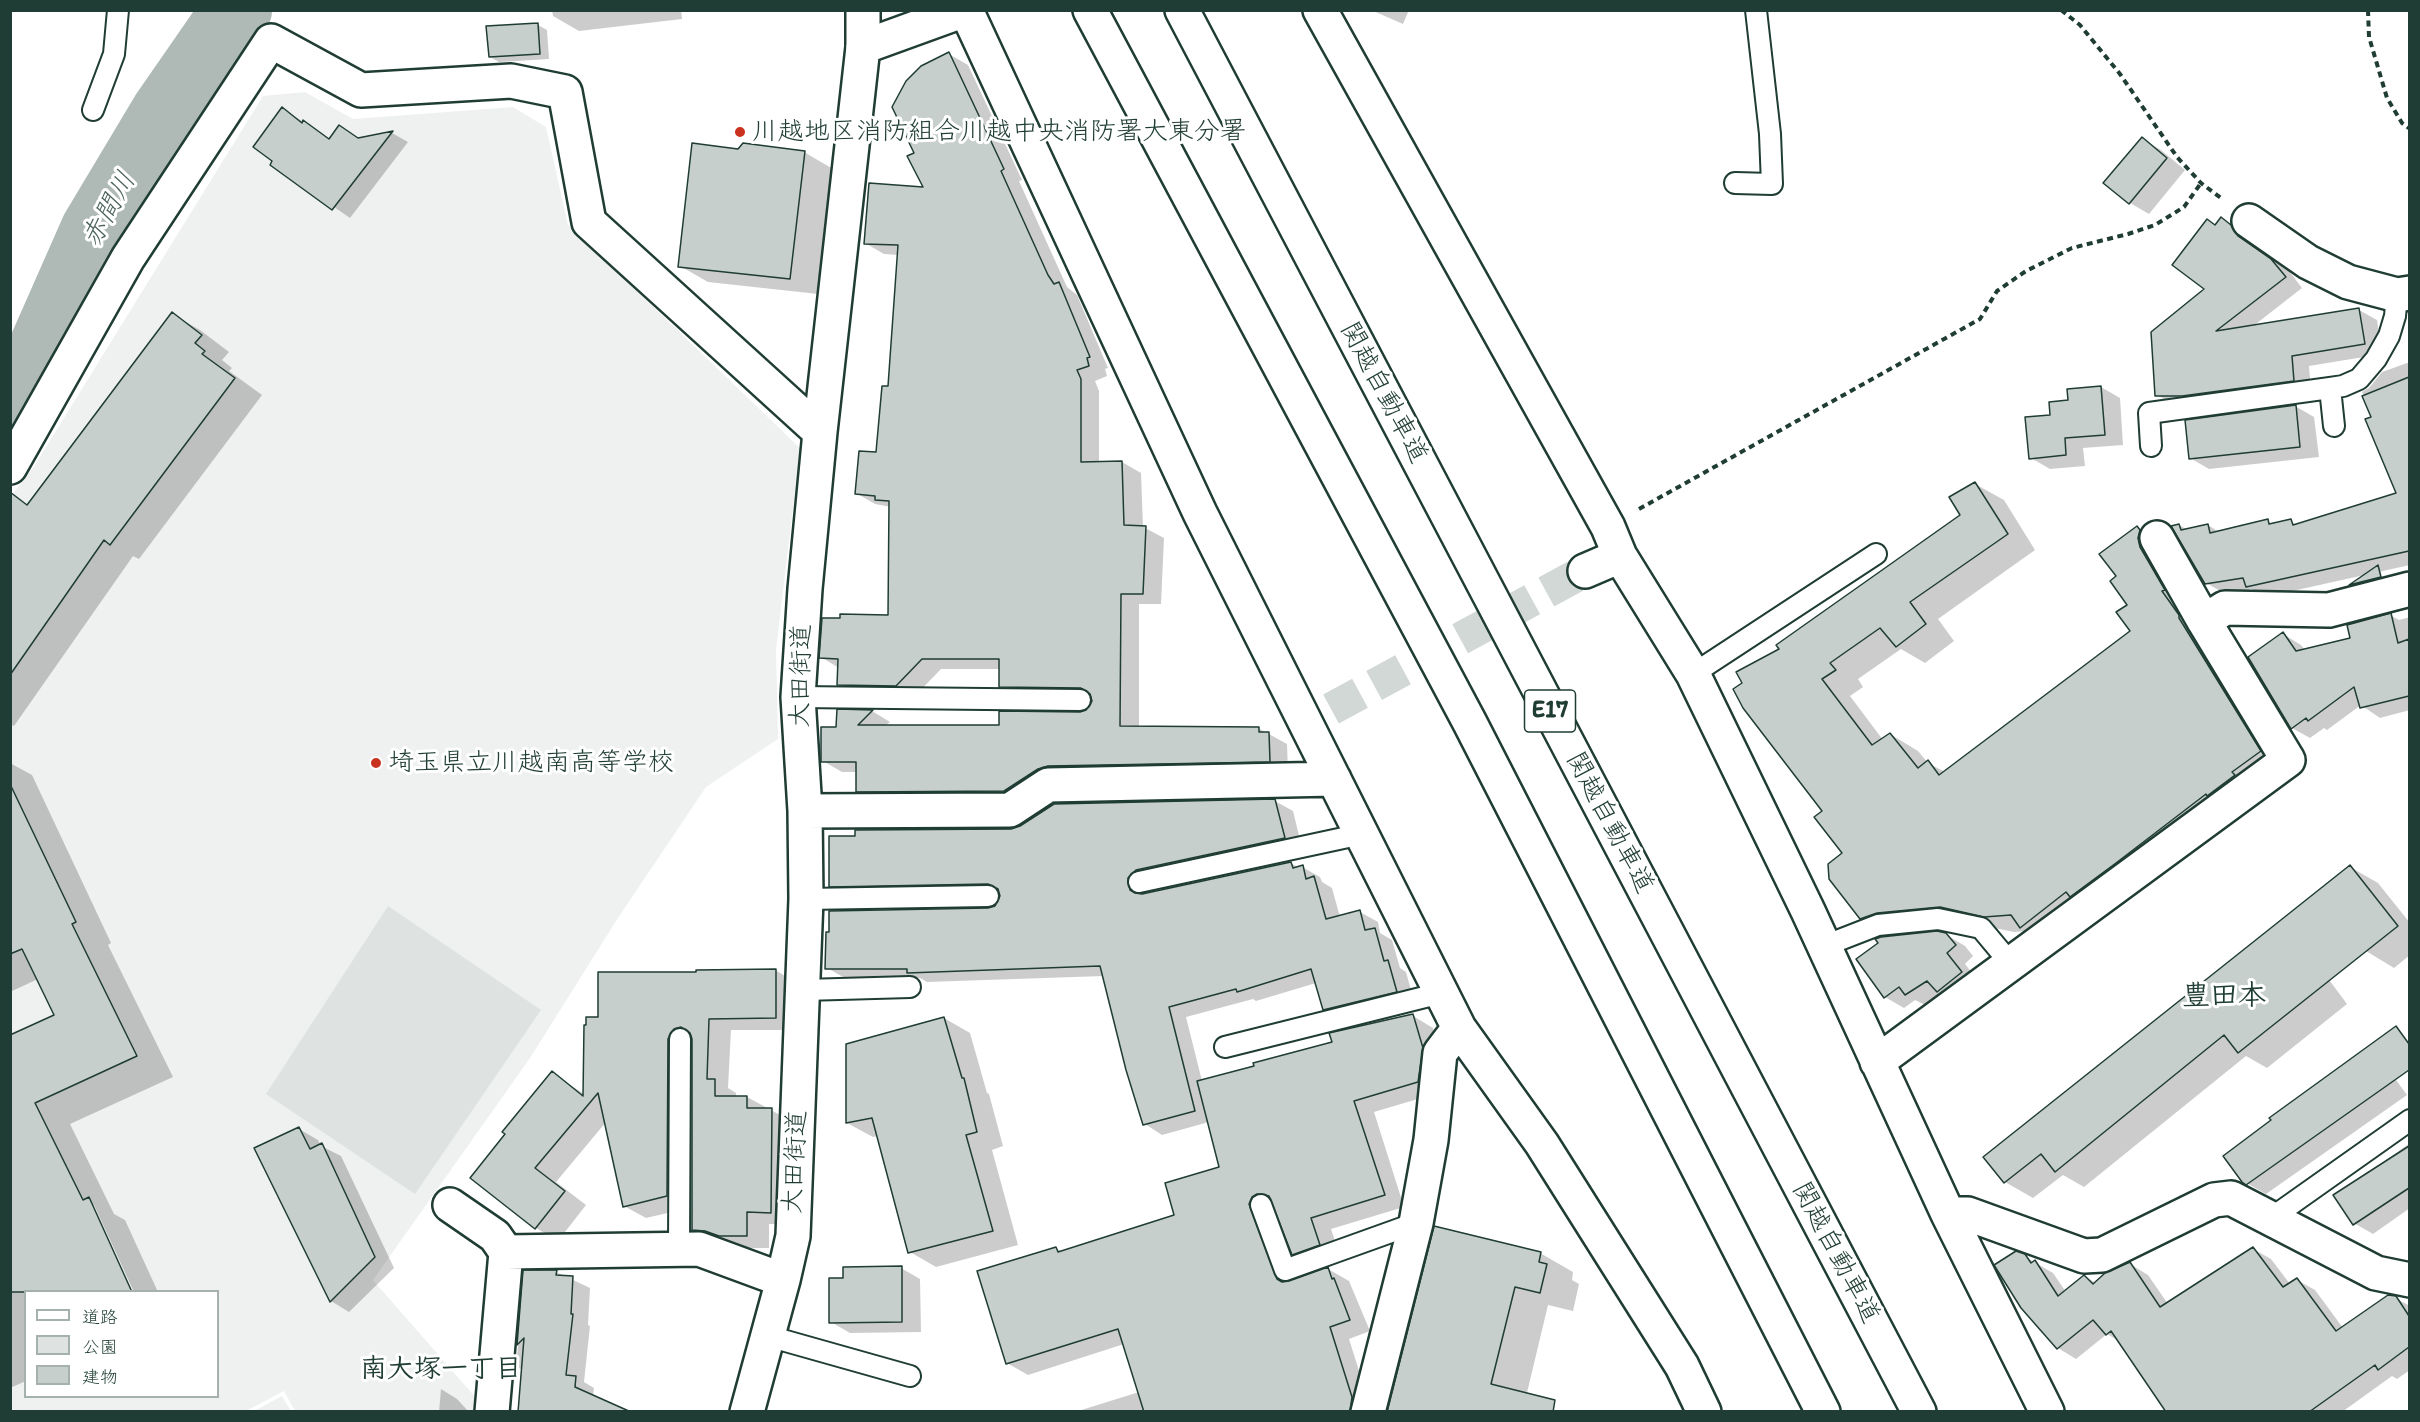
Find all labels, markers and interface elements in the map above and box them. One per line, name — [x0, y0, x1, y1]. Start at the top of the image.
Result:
place label: 川越地区消防組合川越中央消防署大東分署 — [752, 116, 1246, 148]
marker: 川越地区消防組合川越中央消防署大東分署 — [733, 125, 747, 139]
water label: 赤間川 — [76, 167, 144, 253]
street label: 関越自動車道 — [1333, 317, 1433, 469]
street label: 大田街道 — [785, 624, 819, 728]
road number: E17 — [1524, 690, 1576, 732]
place label: 埼玉県立川越南高等学校 — [388, 747, 674, 779]
street label: 関越自動車道 — [1559, 747, 1659, 899]
marker: 埼玉県立川越南高等学校 — [369, 756, 383, 770]
district label: 豊田本 — [2182, 980, 2266, 1014]
street label: 大田街道 — [778, 1109, 814, 1215]
street label: 関越自動車道 — [1785, 1177, 1885, 1329]
legend — [24, 1290, 219, 1398]
text: 道路 — [82, 1306, 118, 1328]
text: 公園 — [82, 1336, 118, 1358]
district label: 南大塚一丁目 — [360, 1354, 522, 1386]
text: 建物 — [82, 1366, 118, 1388]

